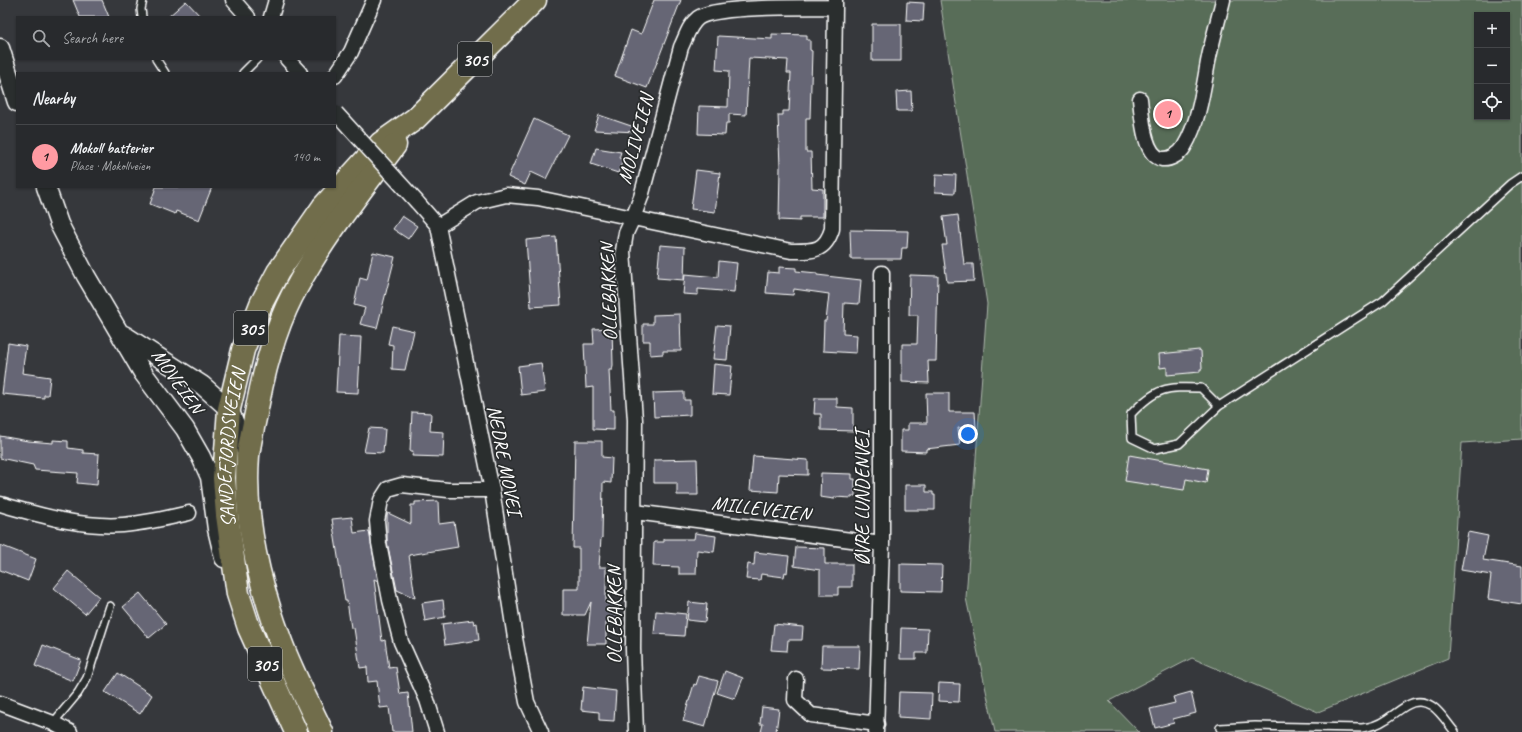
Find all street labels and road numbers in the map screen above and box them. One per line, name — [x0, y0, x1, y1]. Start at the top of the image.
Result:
road number: 305 — [458, 42, 492, 76]
street label: MOLIVEIEN — [612, 89, 660, 187]
street label: OLLEBAKKEN — [594, 240, 623, 341]
road number: 305 — [234, 311, 268, 345]
street label: MOVEIEN — [146, 344, 211, 421]
street label: SANDEFJORDSVEIEN — [212, 364, 252, 529]
street label: NEDRE MOVEI — [482, 403, 528, 521]
street label: ØVRE LUNDENVEI — [850, 426, 875, 566]
street label: MILLEVEIEN — [710, 490, 814, 527]
street label: OLLEBAKKEN — [602, 563, 627, 664]
road number: 305 — [248, 647, 282, 681]

